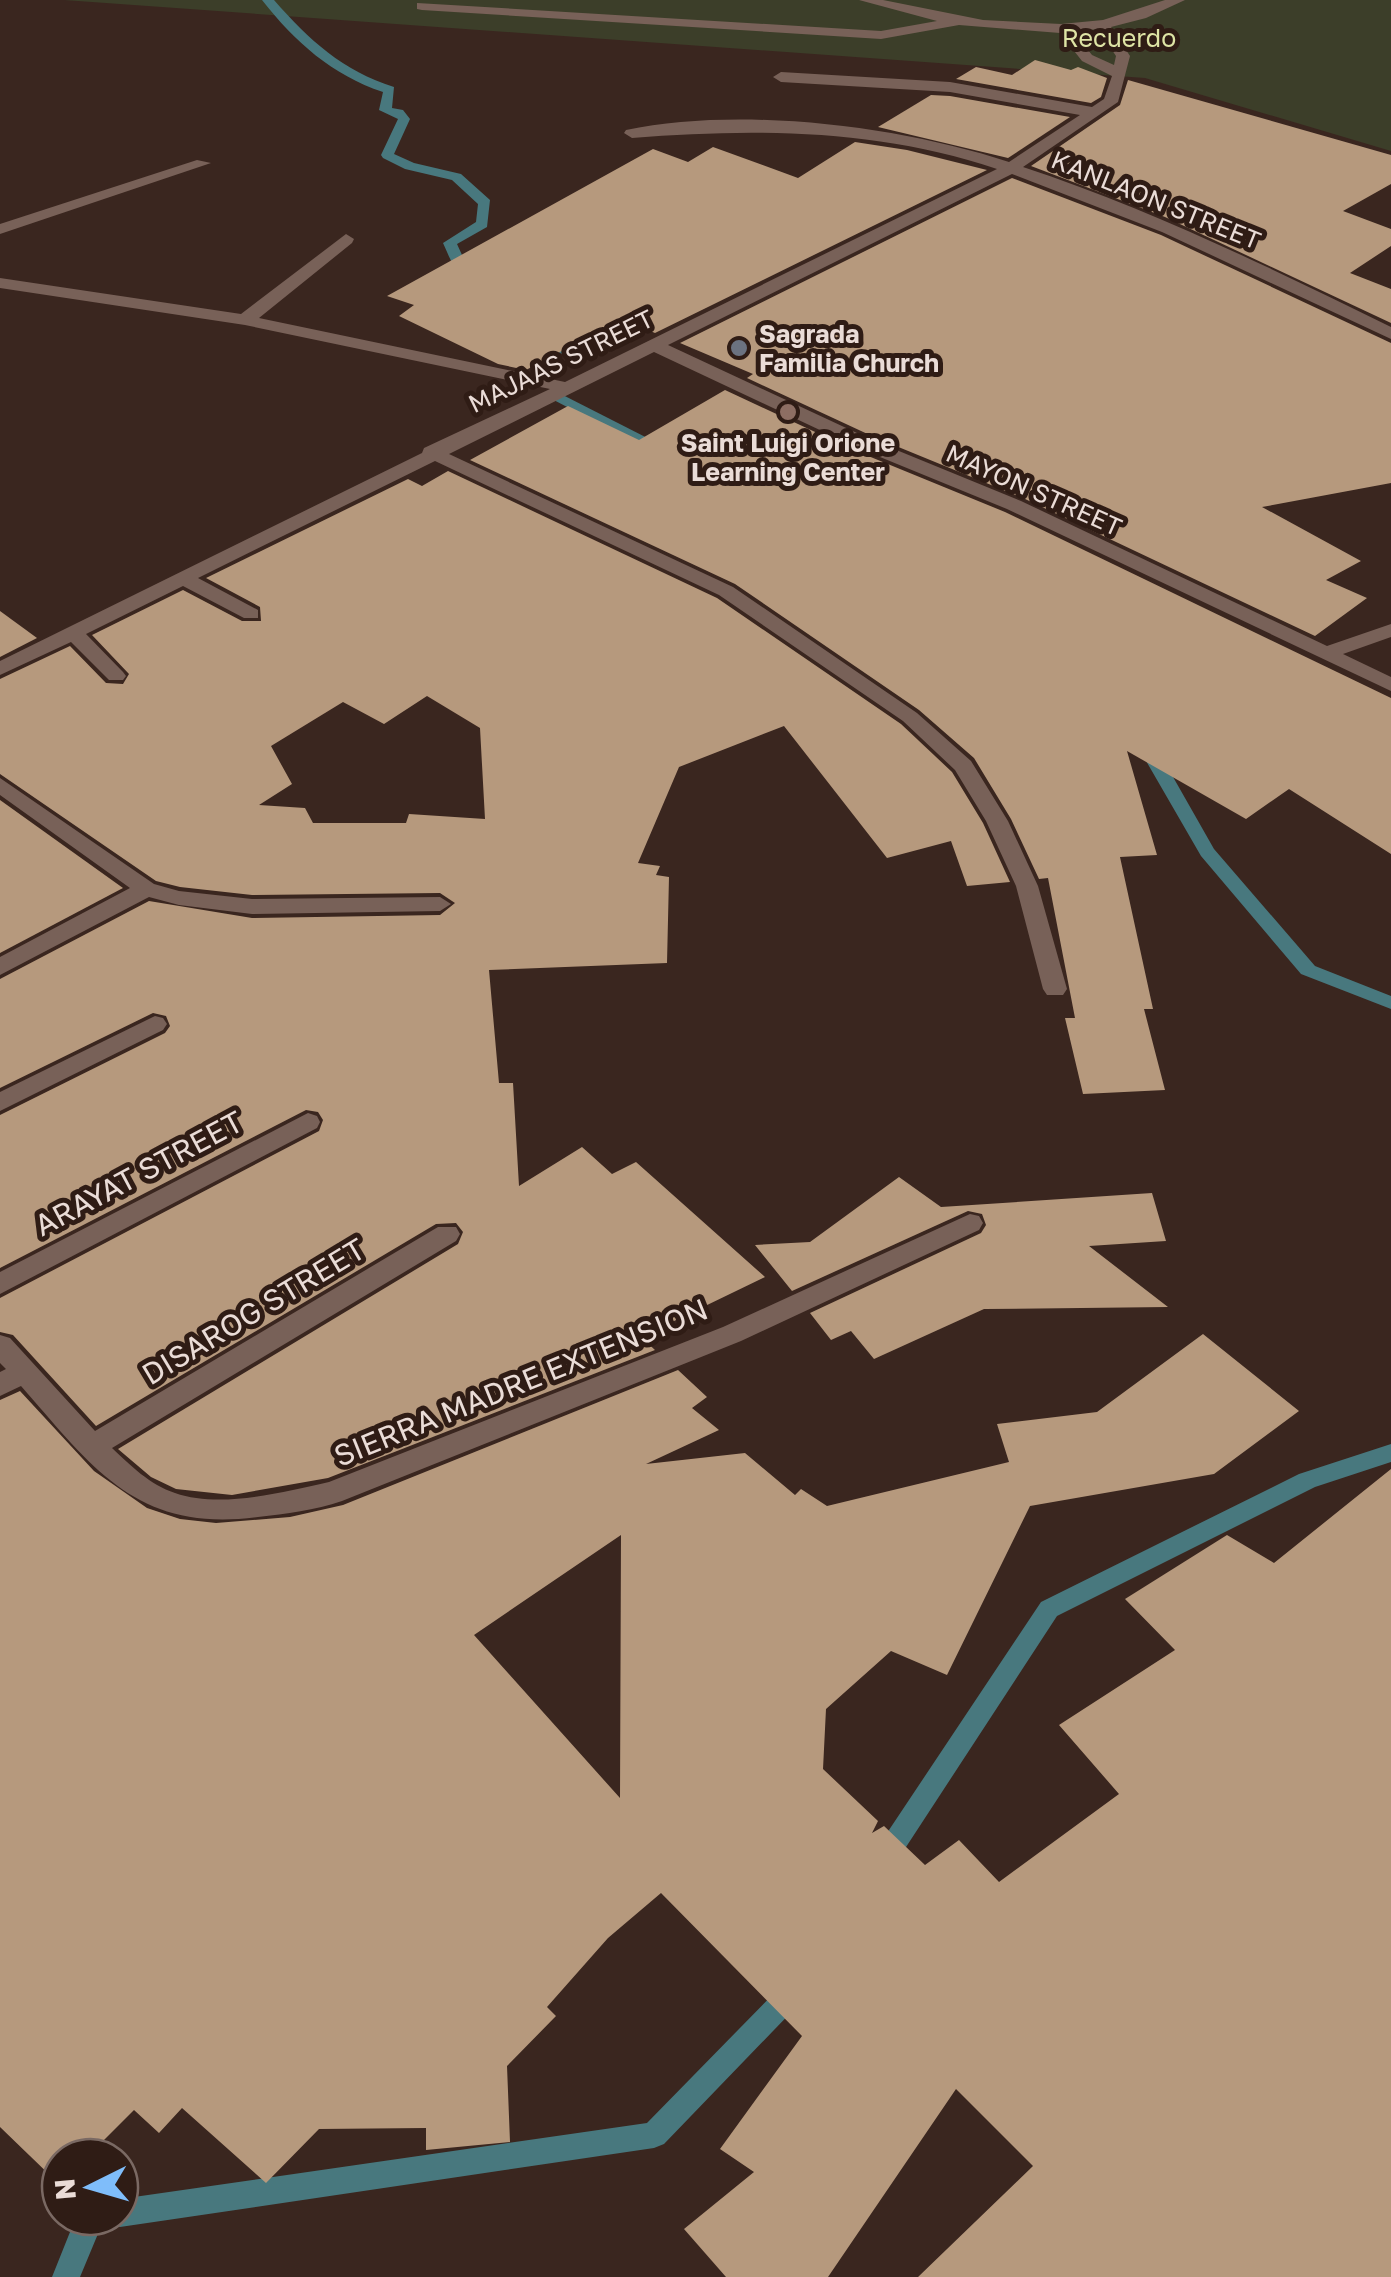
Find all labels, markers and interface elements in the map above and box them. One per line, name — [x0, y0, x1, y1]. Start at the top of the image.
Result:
park label: Recuerdo — [1062, 22, 1176, 53]
street label: KANLAON STREET — [1047, 143, 1265, 256]
street label: MAJAAS STREET — [463, 302, 658, 419]
place label: Sagrada Familia Church — [759, 318, 939, 378]
marker: Sagrada Familia Church — [728, 337, 750, 359]
marker: Saint Luigi Orione Learning Center — [777, 401, 799, 423]
place label: Saint Luigi Orione Learning Center — [681, 427, 895, 487]
street label: MAYON STREET — [941, 437, 1127, 542]
street label: ARAYAT STREET — [28, 1103, 249, 1243]
street label: DISAROG STREET — [135, 1230, 372, 1392]
street label: SIERRA MADRE EXTENSION — [329, 1290, 713, 1474]
north arrow — [40, 2137, 140, 2237]
text: N — [47, 2177, 82, 2201]

